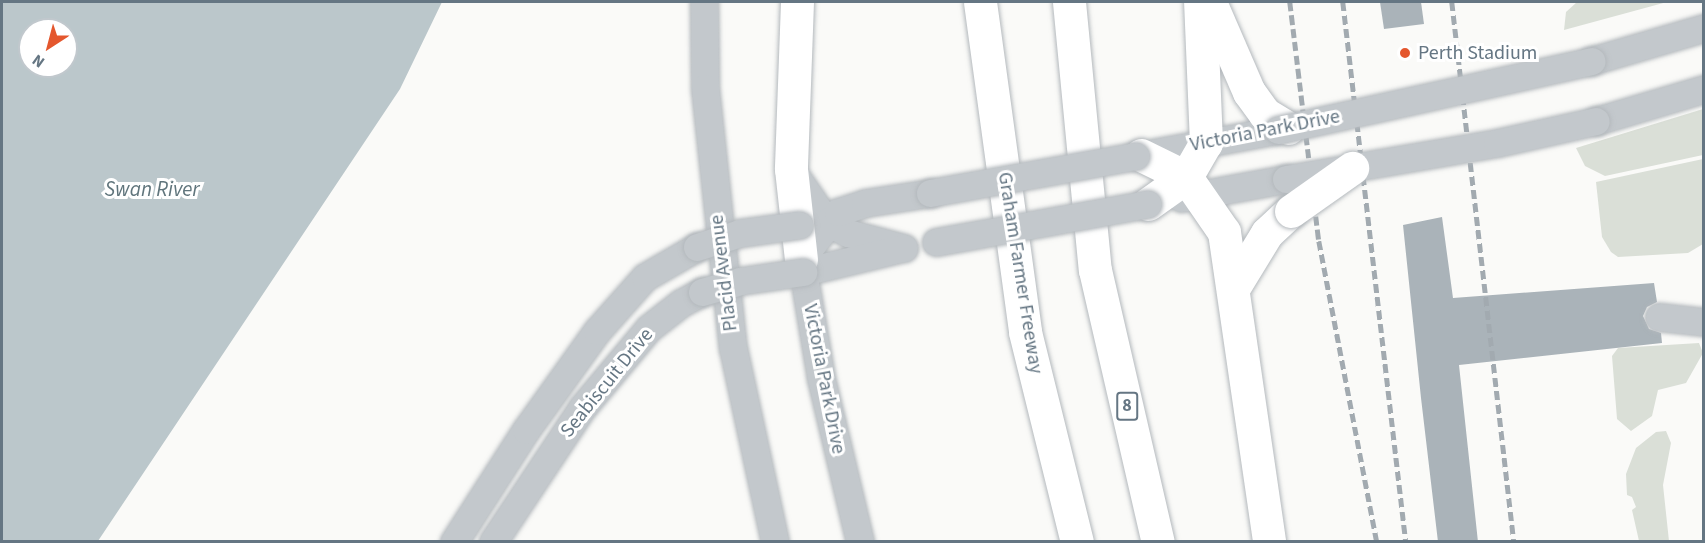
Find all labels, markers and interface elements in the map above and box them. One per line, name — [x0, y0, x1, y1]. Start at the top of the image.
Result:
north arrow — [18, 18, 78, 78]
place label: Perth Stadium — [1418, 41, 1537, 65]
marker: Perth Stadium — [1396, 44, 1414, 62]
text: N — [28, 49, 49, 73]
street label: Victoria Park Drive — [1188, 105, 1342, 157]
street label: Graham Farmer Freeway — [992, 170, 1048, 376]
water label: Swan River — [104, 176, 200, 202]
street label: Placid Avenue — [705, 213, 743, 333]
street label: Victoria Park Drive — [798, 302, 850, 456]
street label: Seabiscuit Drive — [556, 323, 658, 443]
road number: 8 — [1115, 391, 1139, 421]

